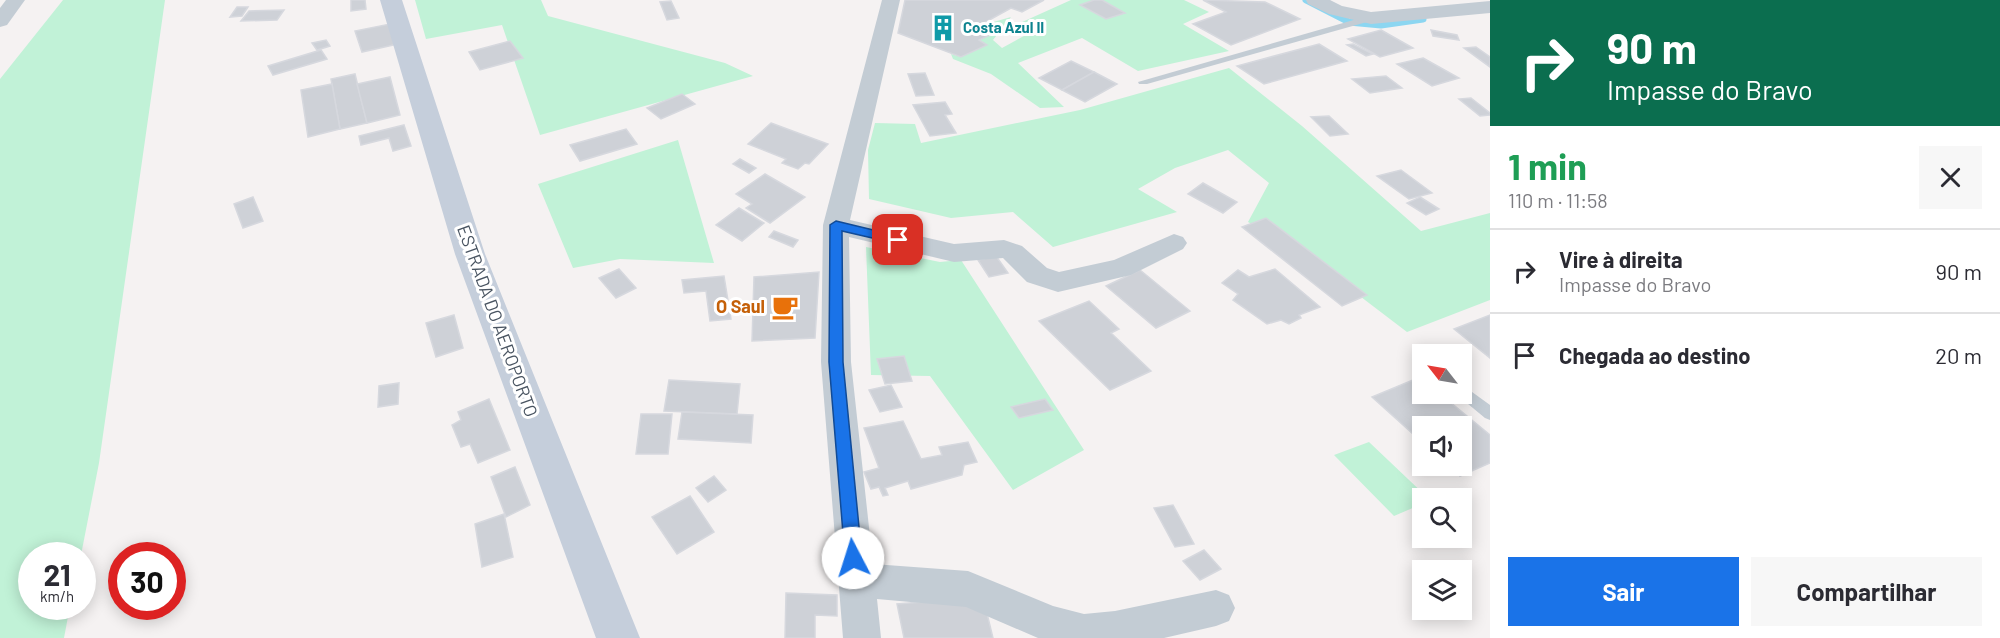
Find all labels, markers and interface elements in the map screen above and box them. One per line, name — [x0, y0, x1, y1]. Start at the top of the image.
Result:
building icon: Costa Azul II — [928, 13, 958, 43]
place label: Costa Azul II — [963, 18, 1044, 36]
text: 90 m — [1607, 22, 1697, 72]
icon: right — [1508, 24, 1586, 102]
text: Impasse do Bravo — [1607, 73, 1813, 105]
text: 1 min — [1508, 144, 1587, 187]
button: close — [1919, 146, 1982, 209]
text: 110 m · 11:58 — [1508, 188, 1608, 212]
pin — [872, 214, 923, 265]
street label: ESTRADA DO AEROPORTO — [453, 222, 543, 420]
icon: arrive — [881, 223, 914, 256]
text: Vire à direita — [1559, 246, 1683, 272]
icon: right — [1508, 255, 1541, 288]
text: 90 m — [1936, 258, 1982, 284]
text: Impasse do Bravo — [1559, 272, 1711, 296]
cafe icon: O Saul — [770, 292, 800, 322]
place label: O Saul — [716, 295, 765, 317]
icon: arrive — [1508, 339, 1541, 372]
text: Chegada ao destino — [1559, 342, 1750, 368]
text: 20 m — [1935, 342, 1982, 368]
north arrow — [1412, 344, 1472, 404]
map controls — [1412, 344, 1472, 620]
button: sound — [1412, 416, 1472, 476]
button: search — [1412, 488, 1472, 548]
position arrow — [821, 526, 885, 590]
speed limit sign: 30 — [108, 542, 186, 620]
text: 21 — [43, 556, 71, 592]
button: Sair — [1508, 557, 1739, 626]
button: Compartilhar — [1751, 557, 1982, 626]
button: layers — [1412, 560, 1472, 620]
text: km/h — [40, 587, 74, 605]

